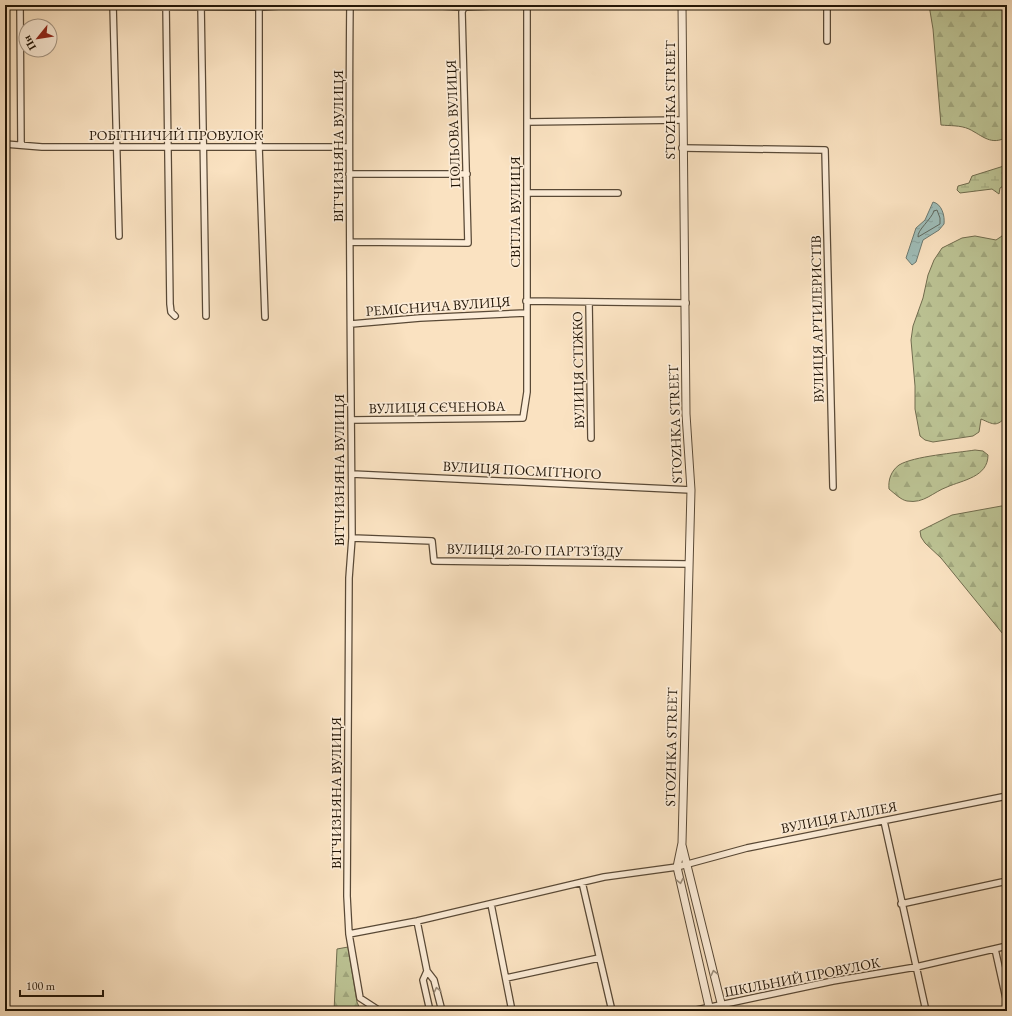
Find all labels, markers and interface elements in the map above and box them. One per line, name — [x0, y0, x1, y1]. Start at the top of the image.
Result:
north arrow — [18, 18, 58, 58]
text: Пн — [19, 32, 39, 53]
street label: STOZHKA STREET — [661, 40, 679, 160]
street label: ПОЛЬОВА ВУЛИЦЯ — [442, 59, 464, 189]
street label: ВІТЧИЗНЯНА ВУЛИЦЯ — [329, 69, 347, 222]
street label: РОБІТНИЧИЙ ПРОВУЛОК — [89, 126, 264, 144]
street label: СВІТЛА ВУЛИЦЯ — [506, 156, 524, 268]
street label: ВУЛИЦЯ АРТИЛЕРИСТІВ — [807, 235, 827, 403]
street label: РЕМІСНИЧА ВУЛИЦЯ — [365, 292, 512, 320]
street label: ВУЛИЦЯ СТІЖКО — [568, 311, 588, 429]
street label: STOZHKA STREET — [664, 364, 686, 484]
street label: ВІТЧИЗНЯНА ВУЛИЦЯ — [330, 393, 348, 546]
street label: ВУЛИЦЯ СЄЧЕНОВА — [369, 397, 506, 417]
street label: ВУЛИЦЯ ПОСМІТНОГО — [442, 457, 602, 483]
street label: ВУЛИЦЯ 20-ГО ПАРТЗ'ЇЗДУ — [446, 539, 624, 561]
street label: STOZHKA STREET — [661, 687, 681, 807]
street label: ВІТЧИЗНЯНА ВУЛИЦЯ — [327, 716, 345, 869]
street label: ВУЛИЦЯ ГАЛІЛЕЯ — [779, 797, 899, 837]
one-way arrow — [675, 878, 683, 884]
street label: ШКІЛЬНИЙ ПРОВУЛОК — [722, 953, 882, 1001]
one-way arrow — [711, 970, 719, 976]
scale bar — [20, 972, 103, 998]
text: 100 m — [26, 978, 56, 994]
one-way arrow — [433, 987, 441, 993]

